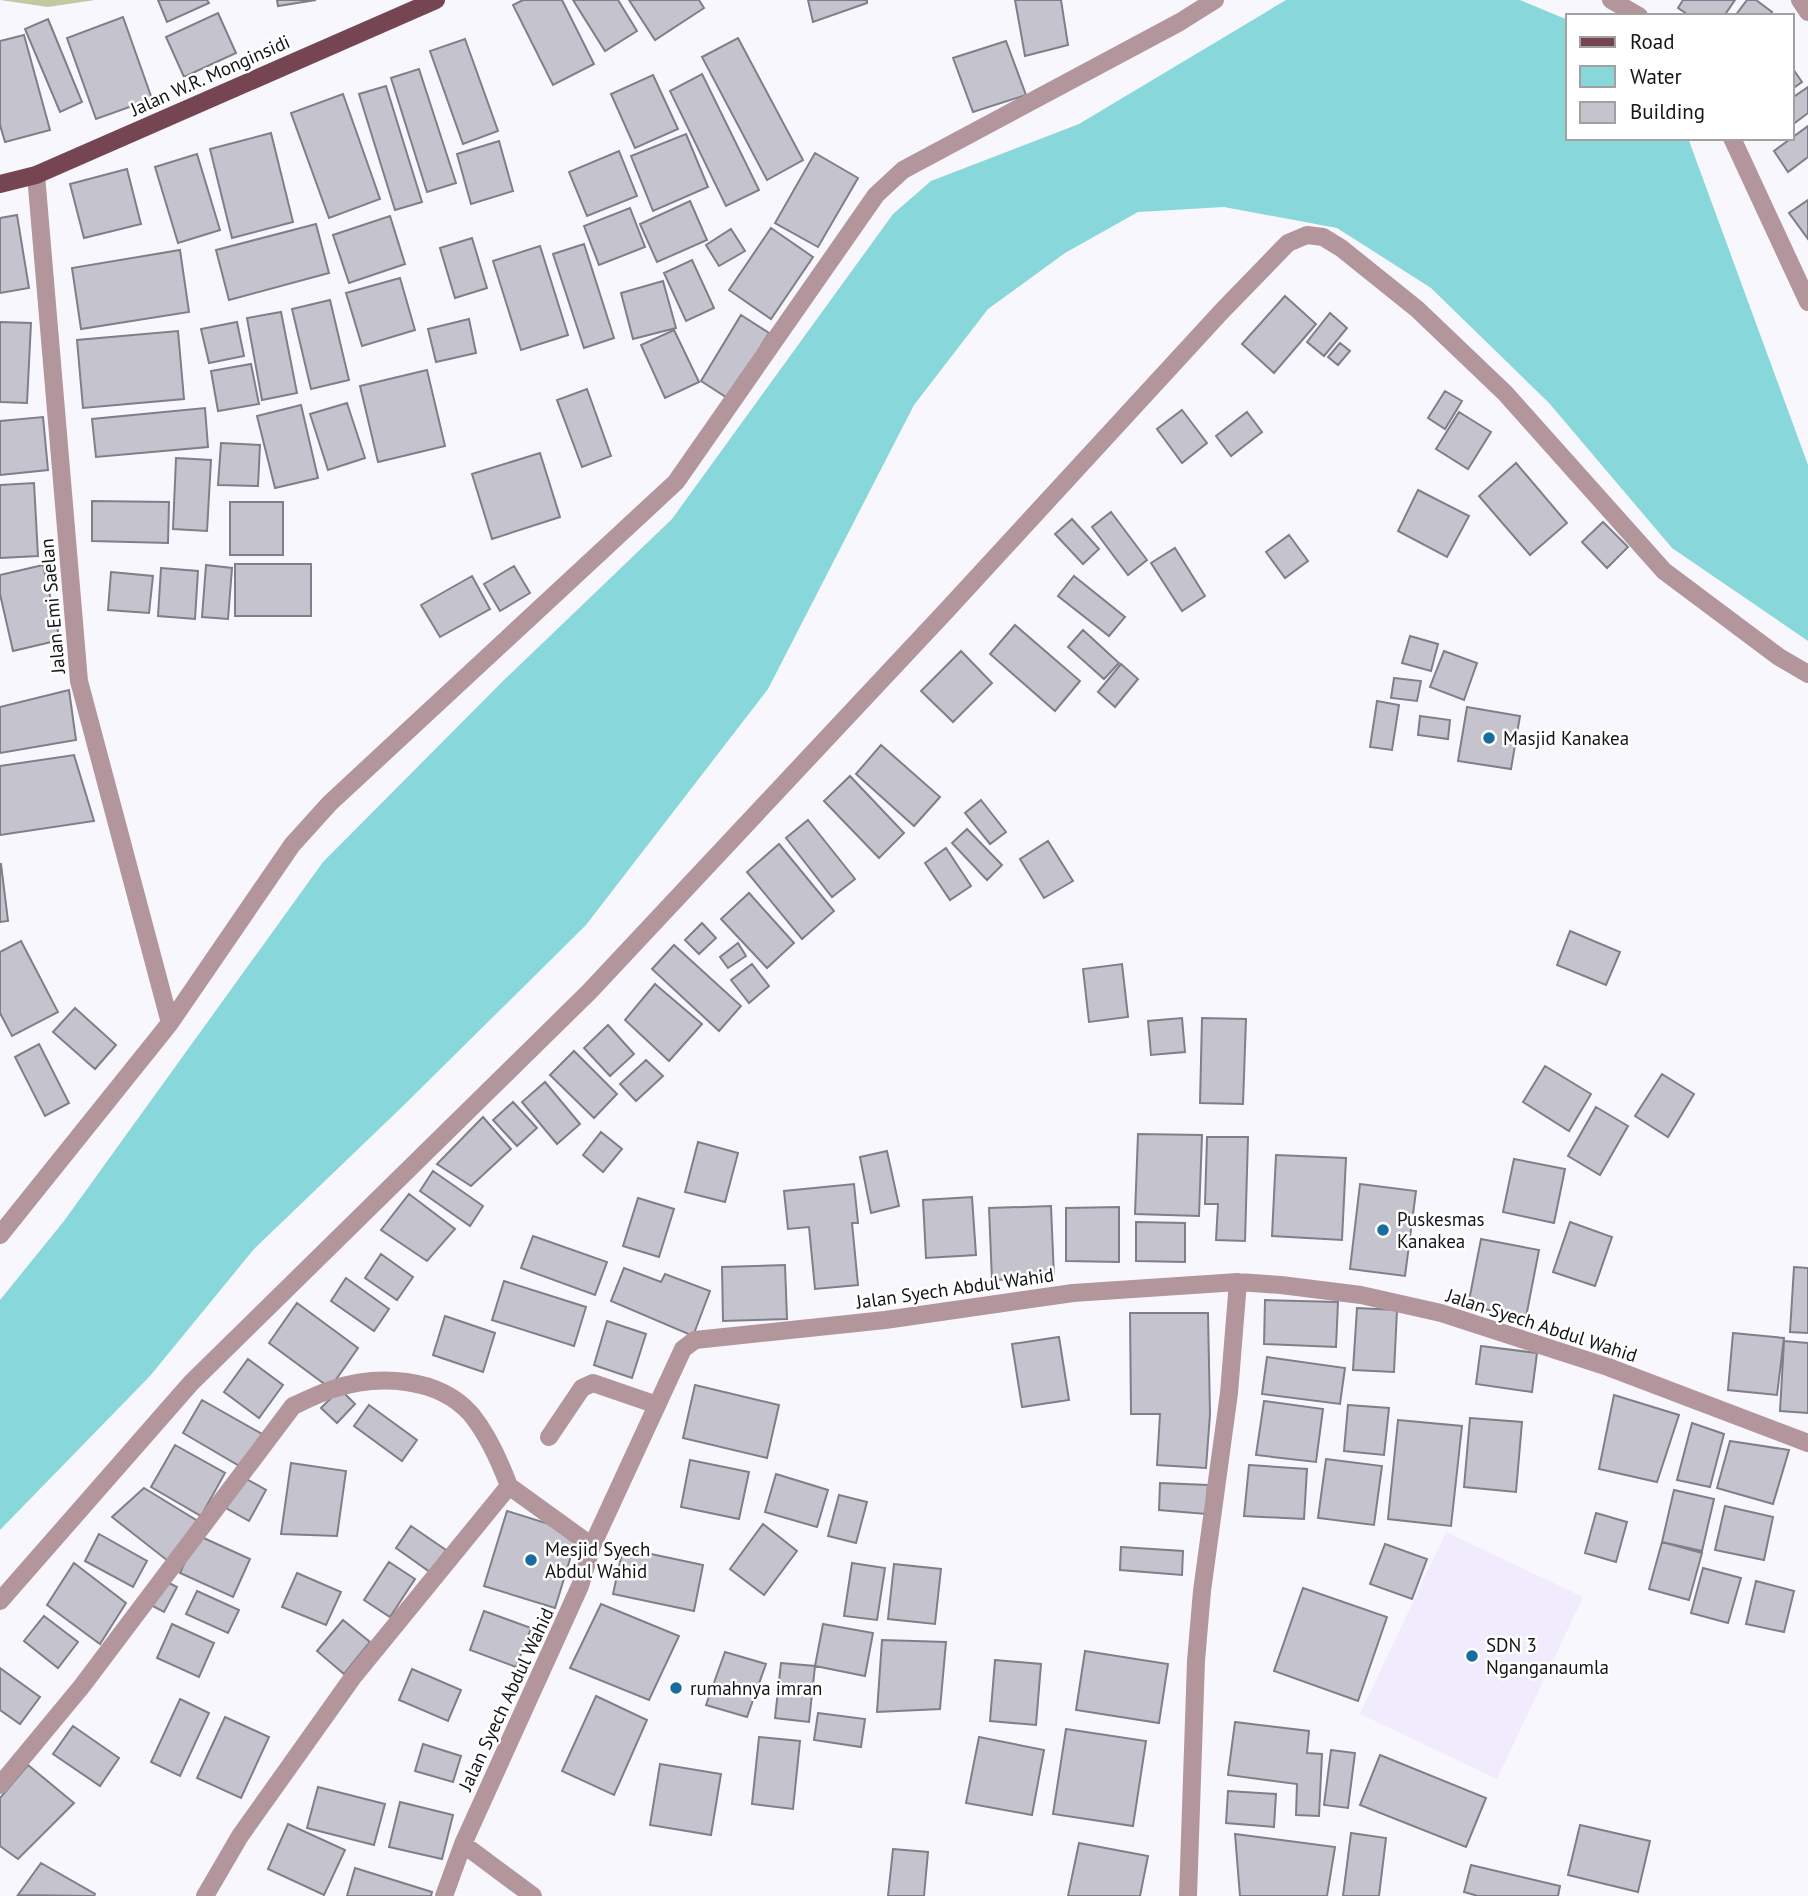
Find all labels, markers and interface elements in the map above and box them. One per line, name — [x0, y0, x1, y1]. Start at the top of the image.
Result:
legend — [1566, 14, 1794, 140]
text: Road — [1630, 28, 1674, 55]
street label: Jalan W.R. Monginsidi — [126, 29, 293, 121]
text: Water — [1630, 63, 1682, 90]
text: Building — [1630, 98, 1705, 125]
street label: Jalan Emi Saelan — [34, 537, 70, 676]
place label: Masjid Kanakea — [1503, 726, 1629, 750]
marker: Masjid Kanakea — [1481, 730, 1497, 746]
place label: Puskesmas Kanakea — [1397, 1207, 1485, 1253]
marker: Puskesmas Kanakea — [1375, 1222, 1391, 1238]
street label: Jalan Syech Abdul Wahid — [854, 1262, 1055, 1314]
street label: Jalan Syech Abdul Wahid — [1443, 1283, 1640, 1367]
place label: Mesjid Syech Abdul Wahid — [545, 1537, 650, 1583]
marker: Mesjid Syech Abdul Wahid — [523, 1552, 539, 1568]
street label: Jalan Syech Abdul Wahid — [453, 1604, 559, 1795]
place label: SDN 3 Nganganaumla — [1486, 1633, 1609, 1679]
marker: SDN 3 Nganganaumla — [1464, 1648, 1480, 1664]
place label: rumahnya imran — [690, 1676, 823, 1700]
marker: rumahnya imran — [668, 1680, 684, 1696]

